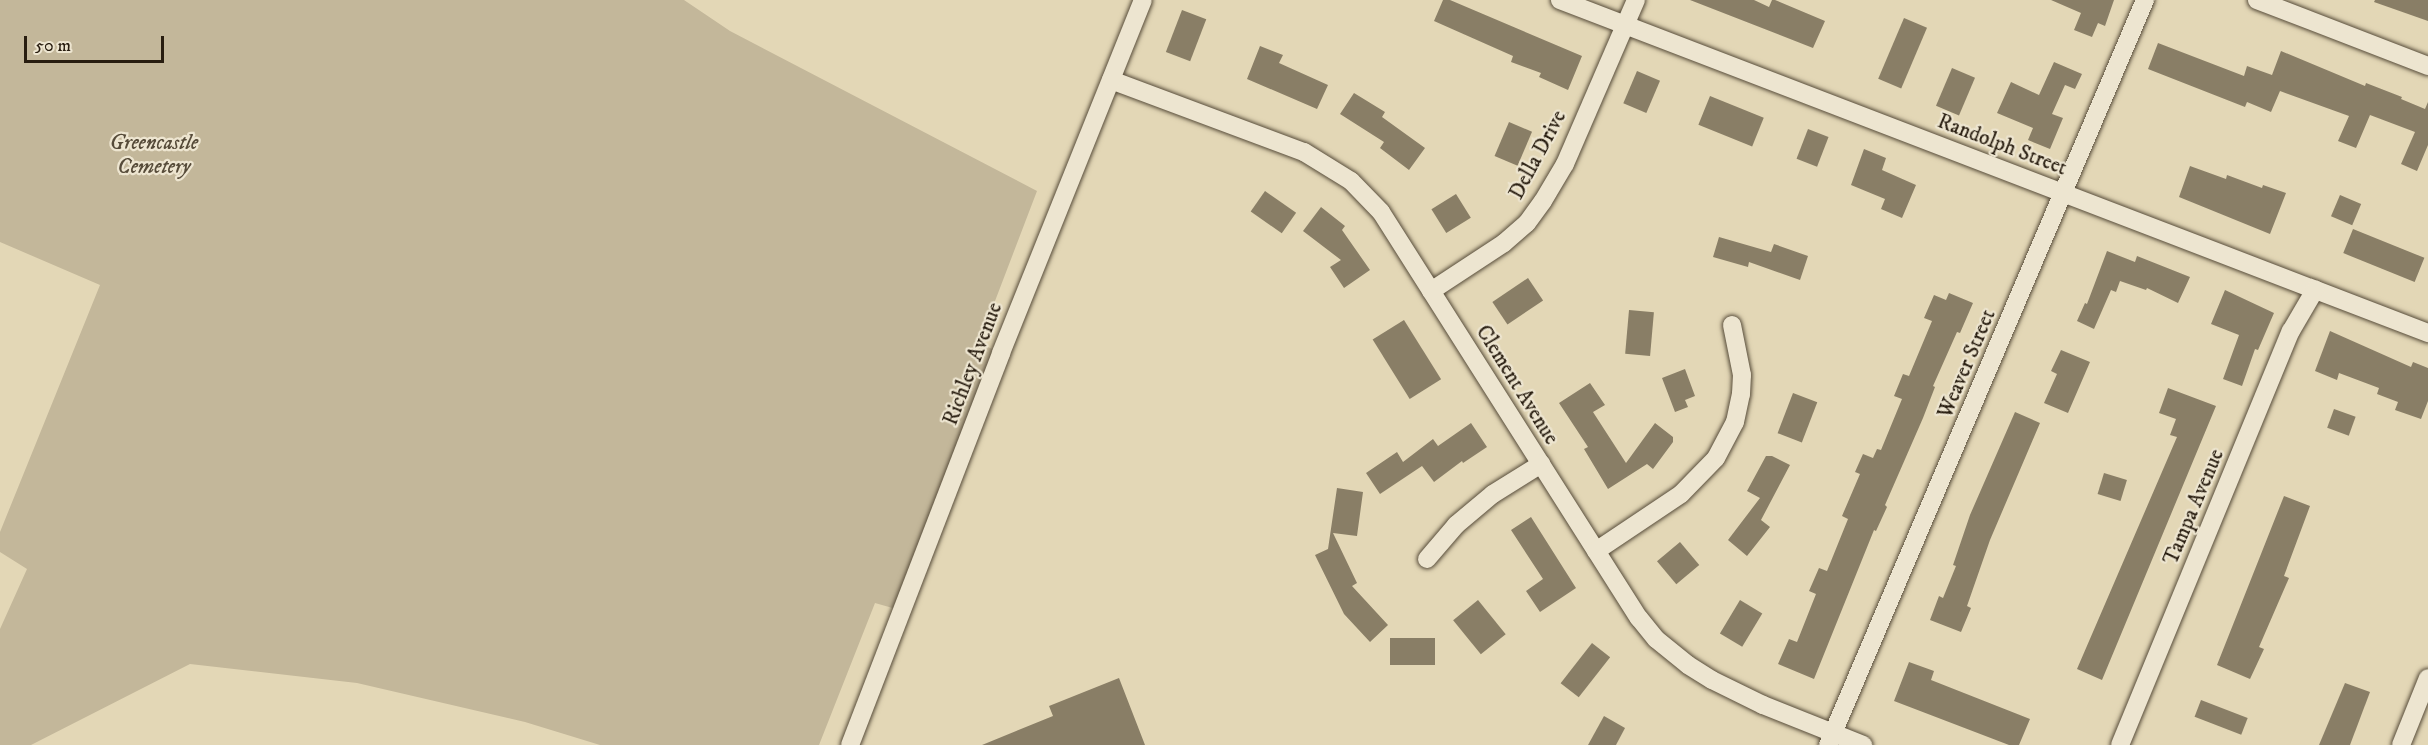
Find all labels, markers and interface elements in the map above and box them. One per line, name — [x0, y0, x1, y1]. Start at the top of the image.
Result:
scale bar — [27, 24, 166, 62]
text: 50 m — [35, 35, 71, 57]
street label: Della Drive — [1504, 106, 1572, 204]
street label: Randolph Street — [1934, 109, 2070, 181]
park label: Greencastle Cemetery — [110, 130, 198, 180]
street label: Richley Avenue — [938, 299, 1008, 429]
street label: Weaver Street — [1933, 306, 2001, 422]
street label: Clement Avenue — [1470, 321, 1564, 449]
street label: Tampa Avenue — [2158, 445, 2230, 569]

